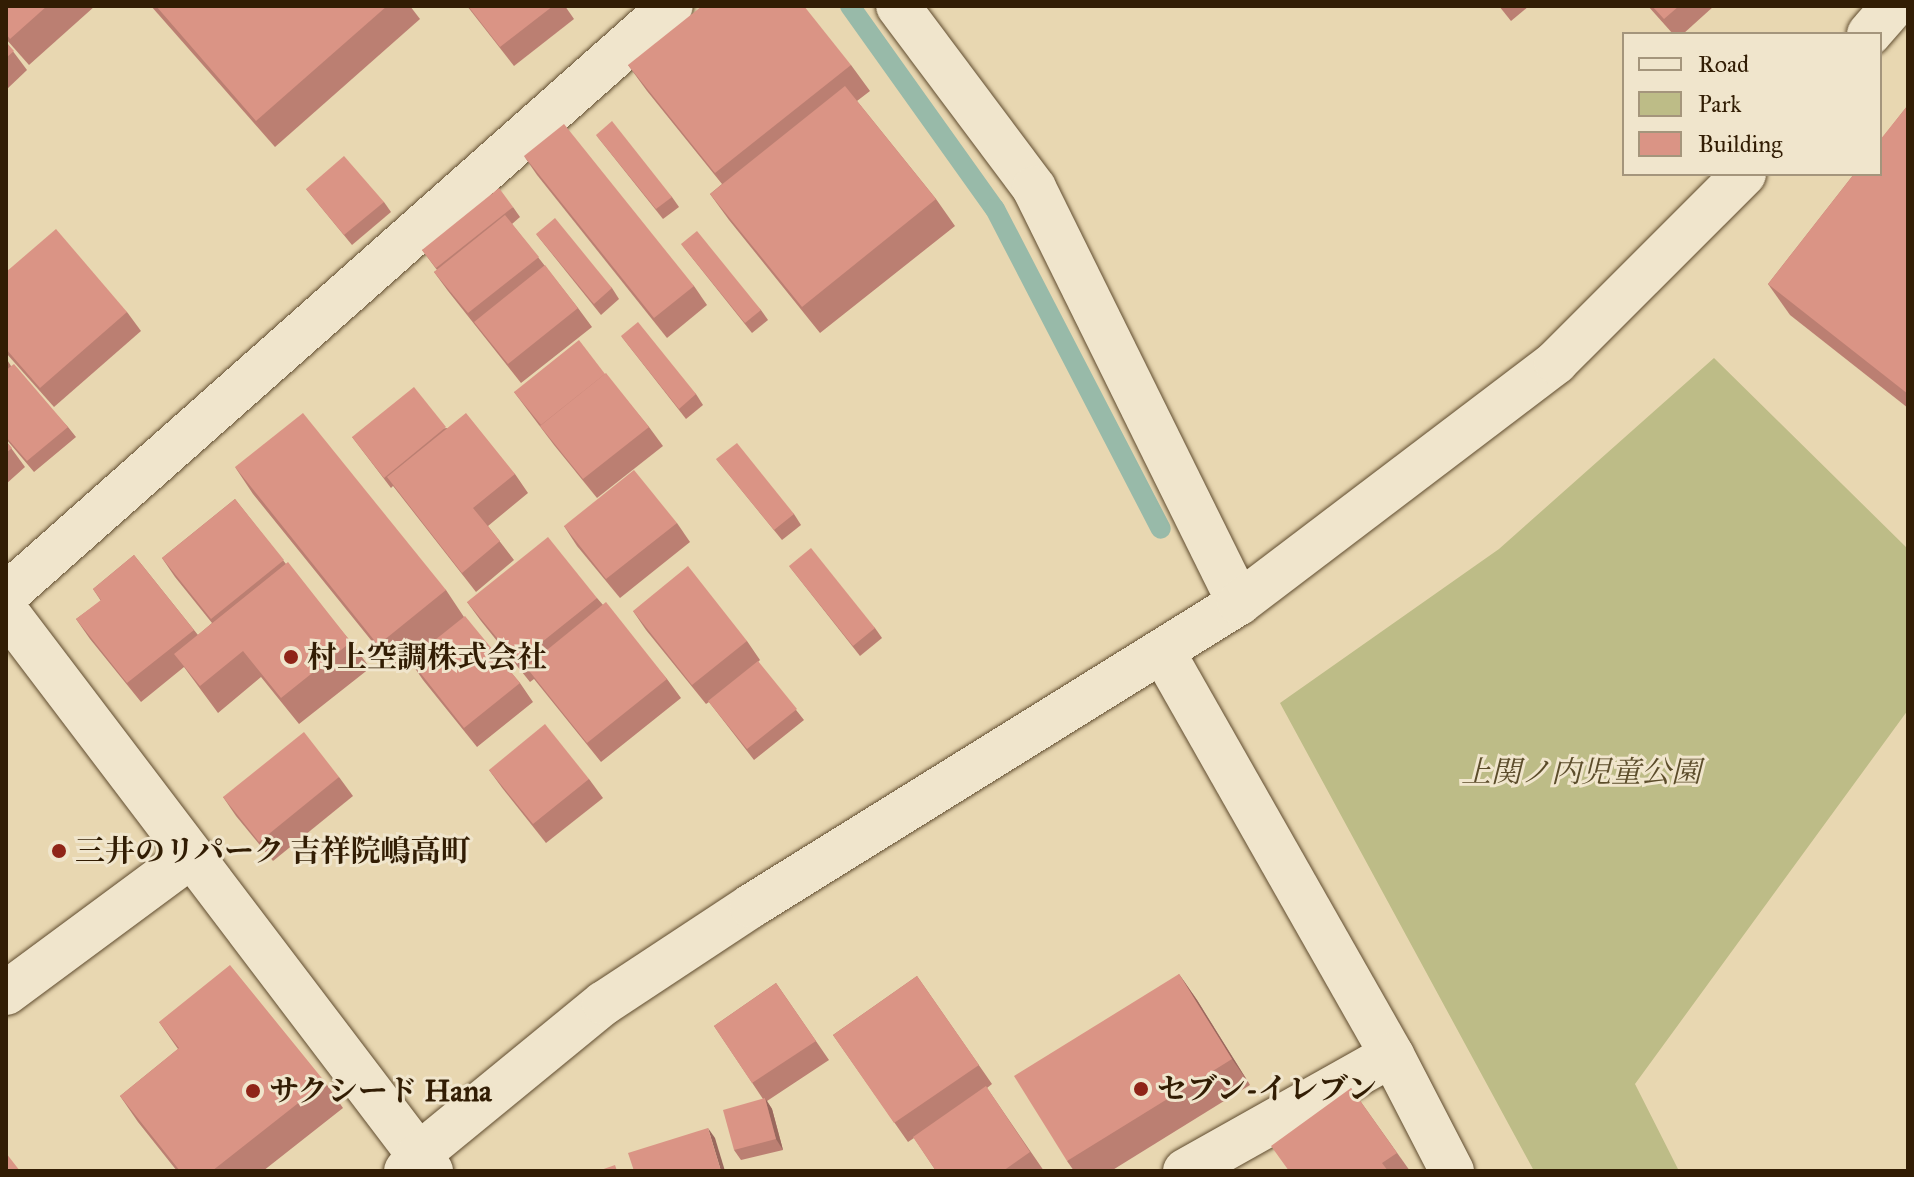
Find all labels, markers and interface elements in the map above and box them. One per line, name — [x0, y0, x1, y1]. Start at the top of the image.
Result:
legend — [1622, 32, 1882, 176]
text: Road — [1698, 49, 1749, 79]
text: Park — [1698, 89, 1741, 119]
text: Building — [1698, 129, 1783, 159]
place label: 村上空調株式会社 — [307, 639, 547, 675]
marker: 村上空調株式会社 — [282, 648, 300, 666]
park label: 上関ノ内児童公園 — [1461, 754, 1701, 790]
place label: 三井のリパーク 吉祥院嶋高町 — [75, 833, 471, 869]
marker: 三井のリパーク 吉祥院嶋高町 — [50, 842, 68, 860]
place label: セブン-イレブン — [1157, 1071, 1379, 1107]
place label: サクシード Hana — [269, 1073, 493, 1109]
marker: セブン-イレブン — [1132, 1080, 1150, 1098]
marker: サクシード Hana — [244, 1082, 262, 1100]

